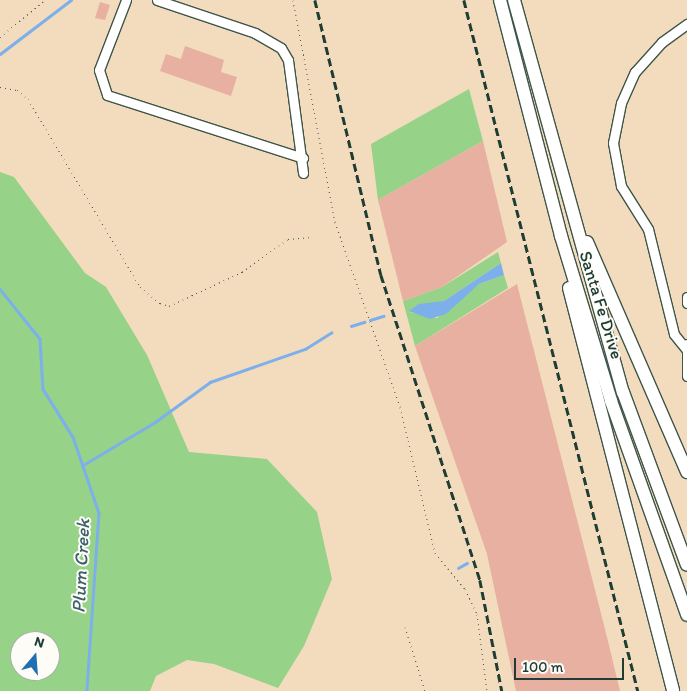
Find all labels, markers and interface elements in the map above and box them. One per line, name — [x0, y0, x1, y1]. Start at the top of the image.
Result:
street label: Santa Fe Drive — [574, 249, 628, 361]
water label: Plum Creek — [67, 519, 95, 613]
north arrow — [10, 631, 60, 681]
text: N — [32, 633, 47, 652]
scale bar — [517, 648, 627, 680]
text: 100 m — [522, 658, 563, 676]

